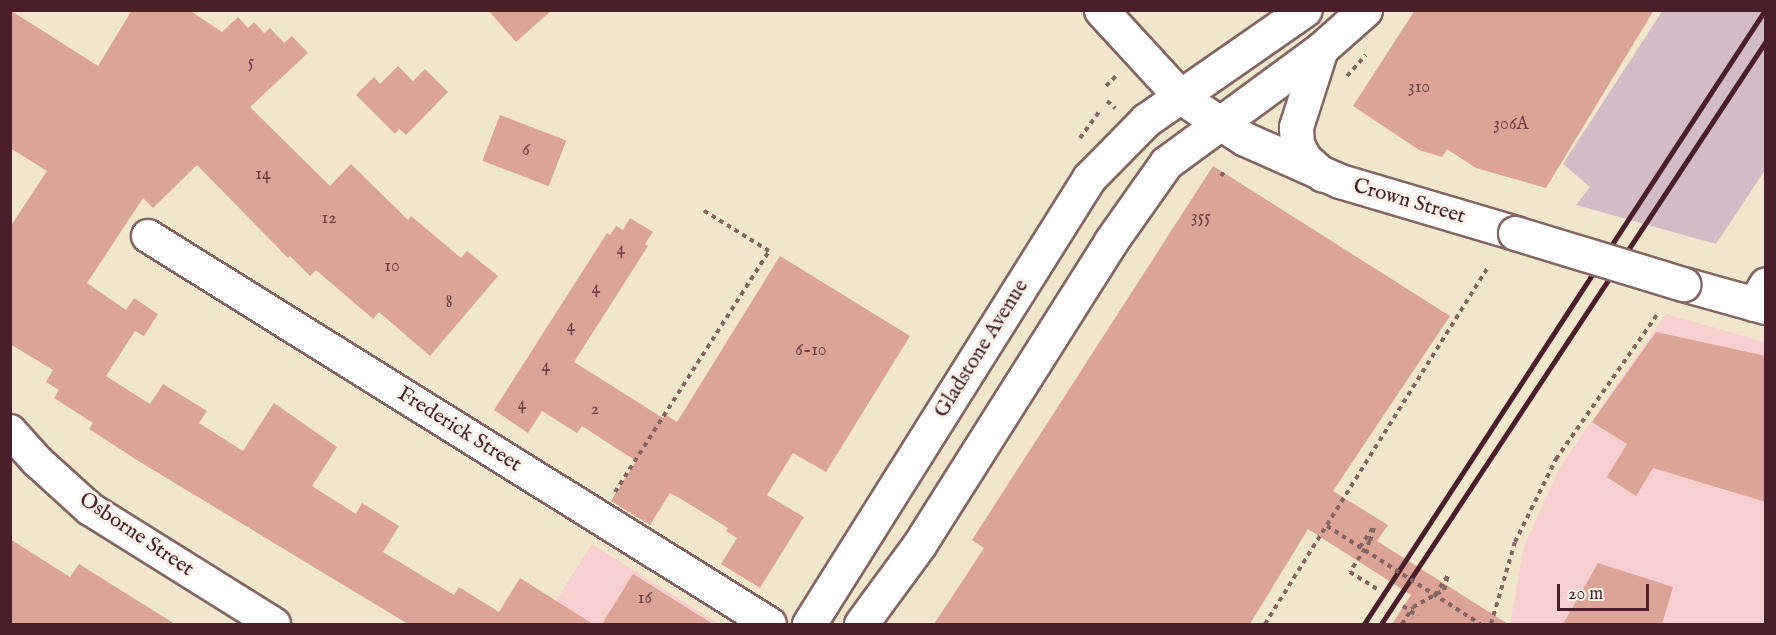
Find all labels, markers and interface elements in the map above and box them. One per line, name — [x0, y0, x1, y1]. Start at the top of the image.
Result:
house number: 5 — [248, 52, 254, 74]
house number: 310 — [1408, 77, 1430, 99]
house number: 306A — [1493, 114, 1529, 136]
house number: 6 — [522, 140, 530, 162]
house number: 14 — [255, 164, 271, 186]
street label: Crown Street — [1350, 174, 1468, 230]
house number: 355 — [1191, 207, 1211, 229]
house number: 12 — [321, 208, 337, 230]
house number: 4 — [617, 239, 625, 261]
house number: 10 — [384, 256, 400, 278]
street label: Gladstone Avenue — [929, 275, 1035, 423]
house number: 4 — [592, 278, 600, 300]
house number: 8 — [445, 292, 453, 314]
house number: 4 — [567, 316, 575, 338]
house number: 6-10 — [795, 340, 827, 362]
house number: 4 — [542, 356, 550, 378]
street label: Frederick Street — [392, 382, 526, 478]
house number: 4 — [518, 394, 526, 416]
house number: 2 — [591, 399, 599, 421]
street label: Osborne Street — [74, 487, 198, 583]
scale bar — [1560, 572, 1652, 610]
text: 20 m — [1568, 583, 1603, 606]
house number: 16 — [638, 588, 652, 610]

